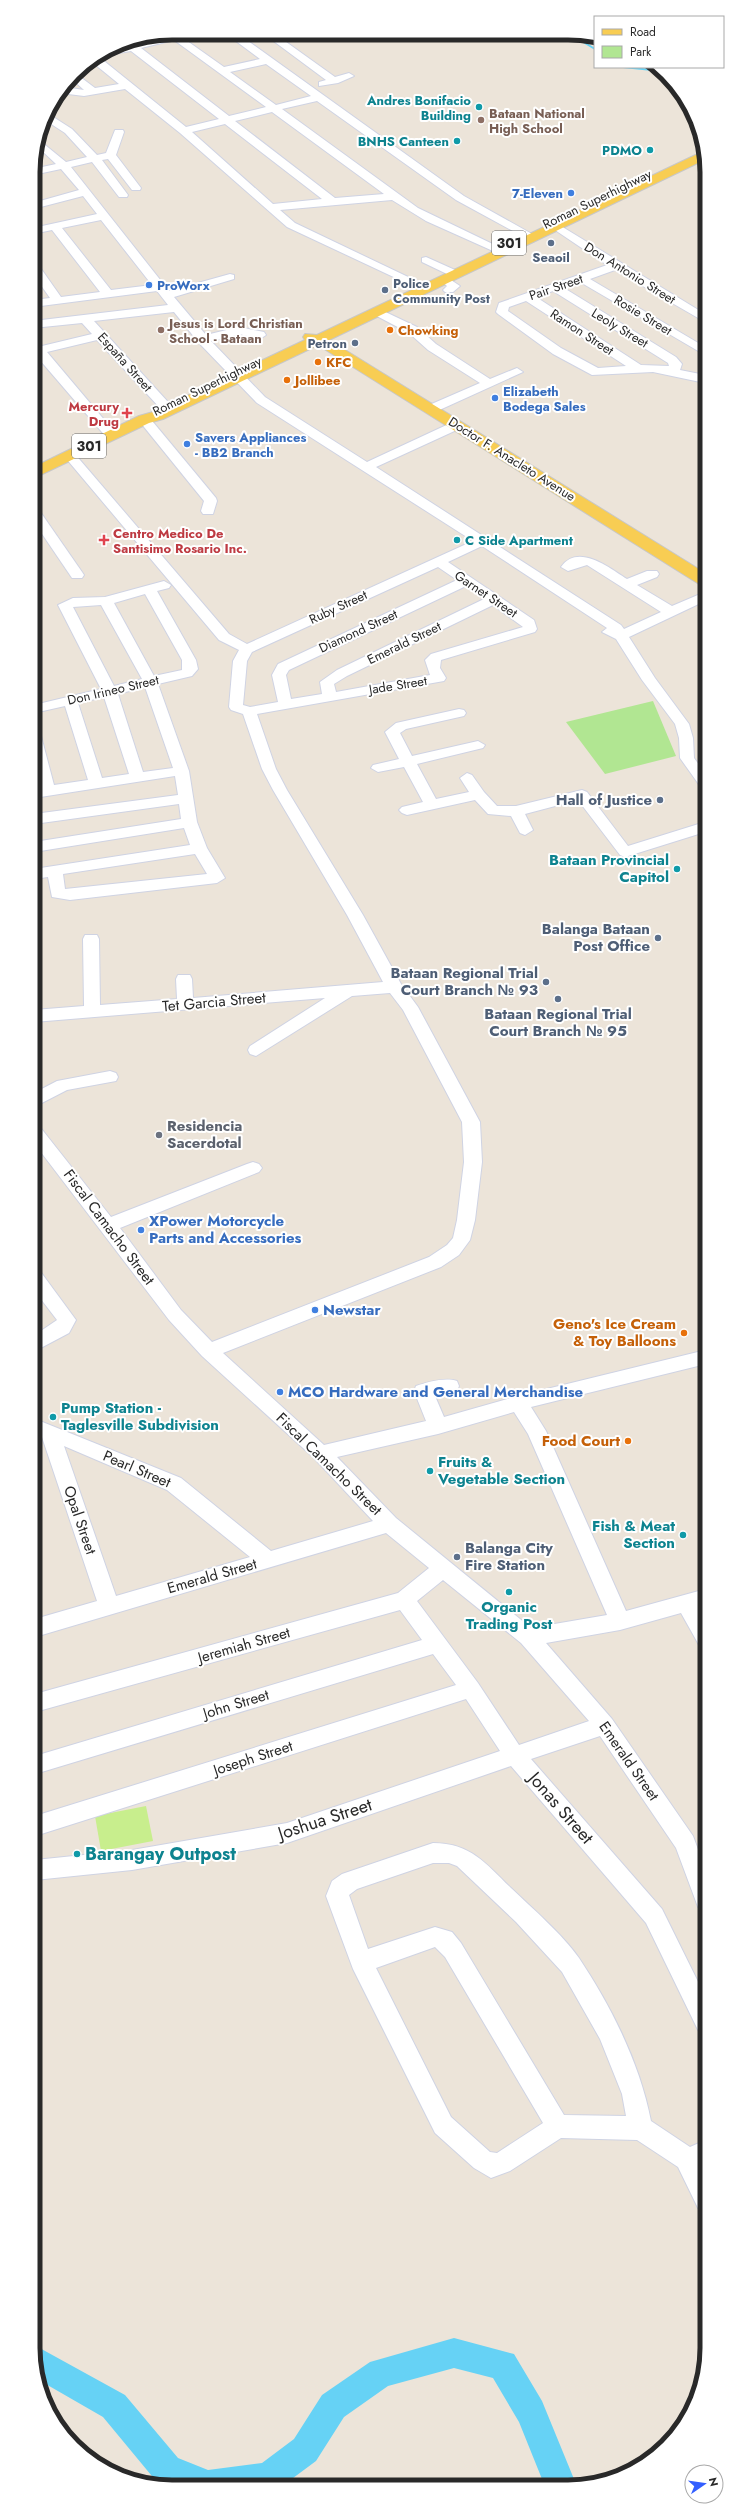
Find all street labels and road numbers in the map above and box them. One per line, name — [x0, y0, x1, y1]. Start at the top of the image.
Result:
street label: Roman Superhighway — [539, 164, 655, 234]
road number: 301 — [492, 231, 526, 255]
street label: Don Antonio Street — [581, 237, 680, 309]
street label: Pair Street — [527, 269, 586, 305]
street label: Rosie Street — [610, 290, 676, 340]
street label: Ramon Street — [546, 304, 618, 360]
street label: Leoly Street — [588, 304, 653, 353]
street label: España Street — [93, 328, 157, 397]
street label: Roman Superhighway — [149, 351, 265, 421]
street label: Doctor F. Anacleto Avenue — [445, 412, 579, 506]
road number: 301 — [72, 434, 106, 458]
street label: Garnet Street — [451, 566, 522, 623]
street label: Ruby Street — [306, 585, 371, 629]
street label: Diamond Street — [316, 604, 401, 658]
street label: Emerald Street — [364, 617, 445, 669]
street label: Don Irineo Street — [65, 670, 161, 710]
street label: Jade Street — [366, 671, 429, 699]
street label: Tet Garcia Street — [161, 986, 267, 1017]
street label: Fiscal Camacho Street — [58, 1165, 160, 1290]
street label: Fiscal Camacho Street — [271, 1408, 387, 1521]
street label: Pearl Street — [100, 1445, 175, 1493]
street label: Opal Street — [58, 1483, 102, 1558]
street label: Emerald Street — [165, 1553, 260, 1599]
street label: Jeremiah Street — [193, 1621, 293, 1669]
street label: John Street — [198, 1683, 272, 1725]
street label: Emerald Street — [594, 1717, 665, 1805]
street label: Joseph Street — [209, 1735, 296, 1782]
street label: Jonas Street — [521, 1765, 600, 1850]
street label: Joshua Street — [273, 1791, 376, 1847]

